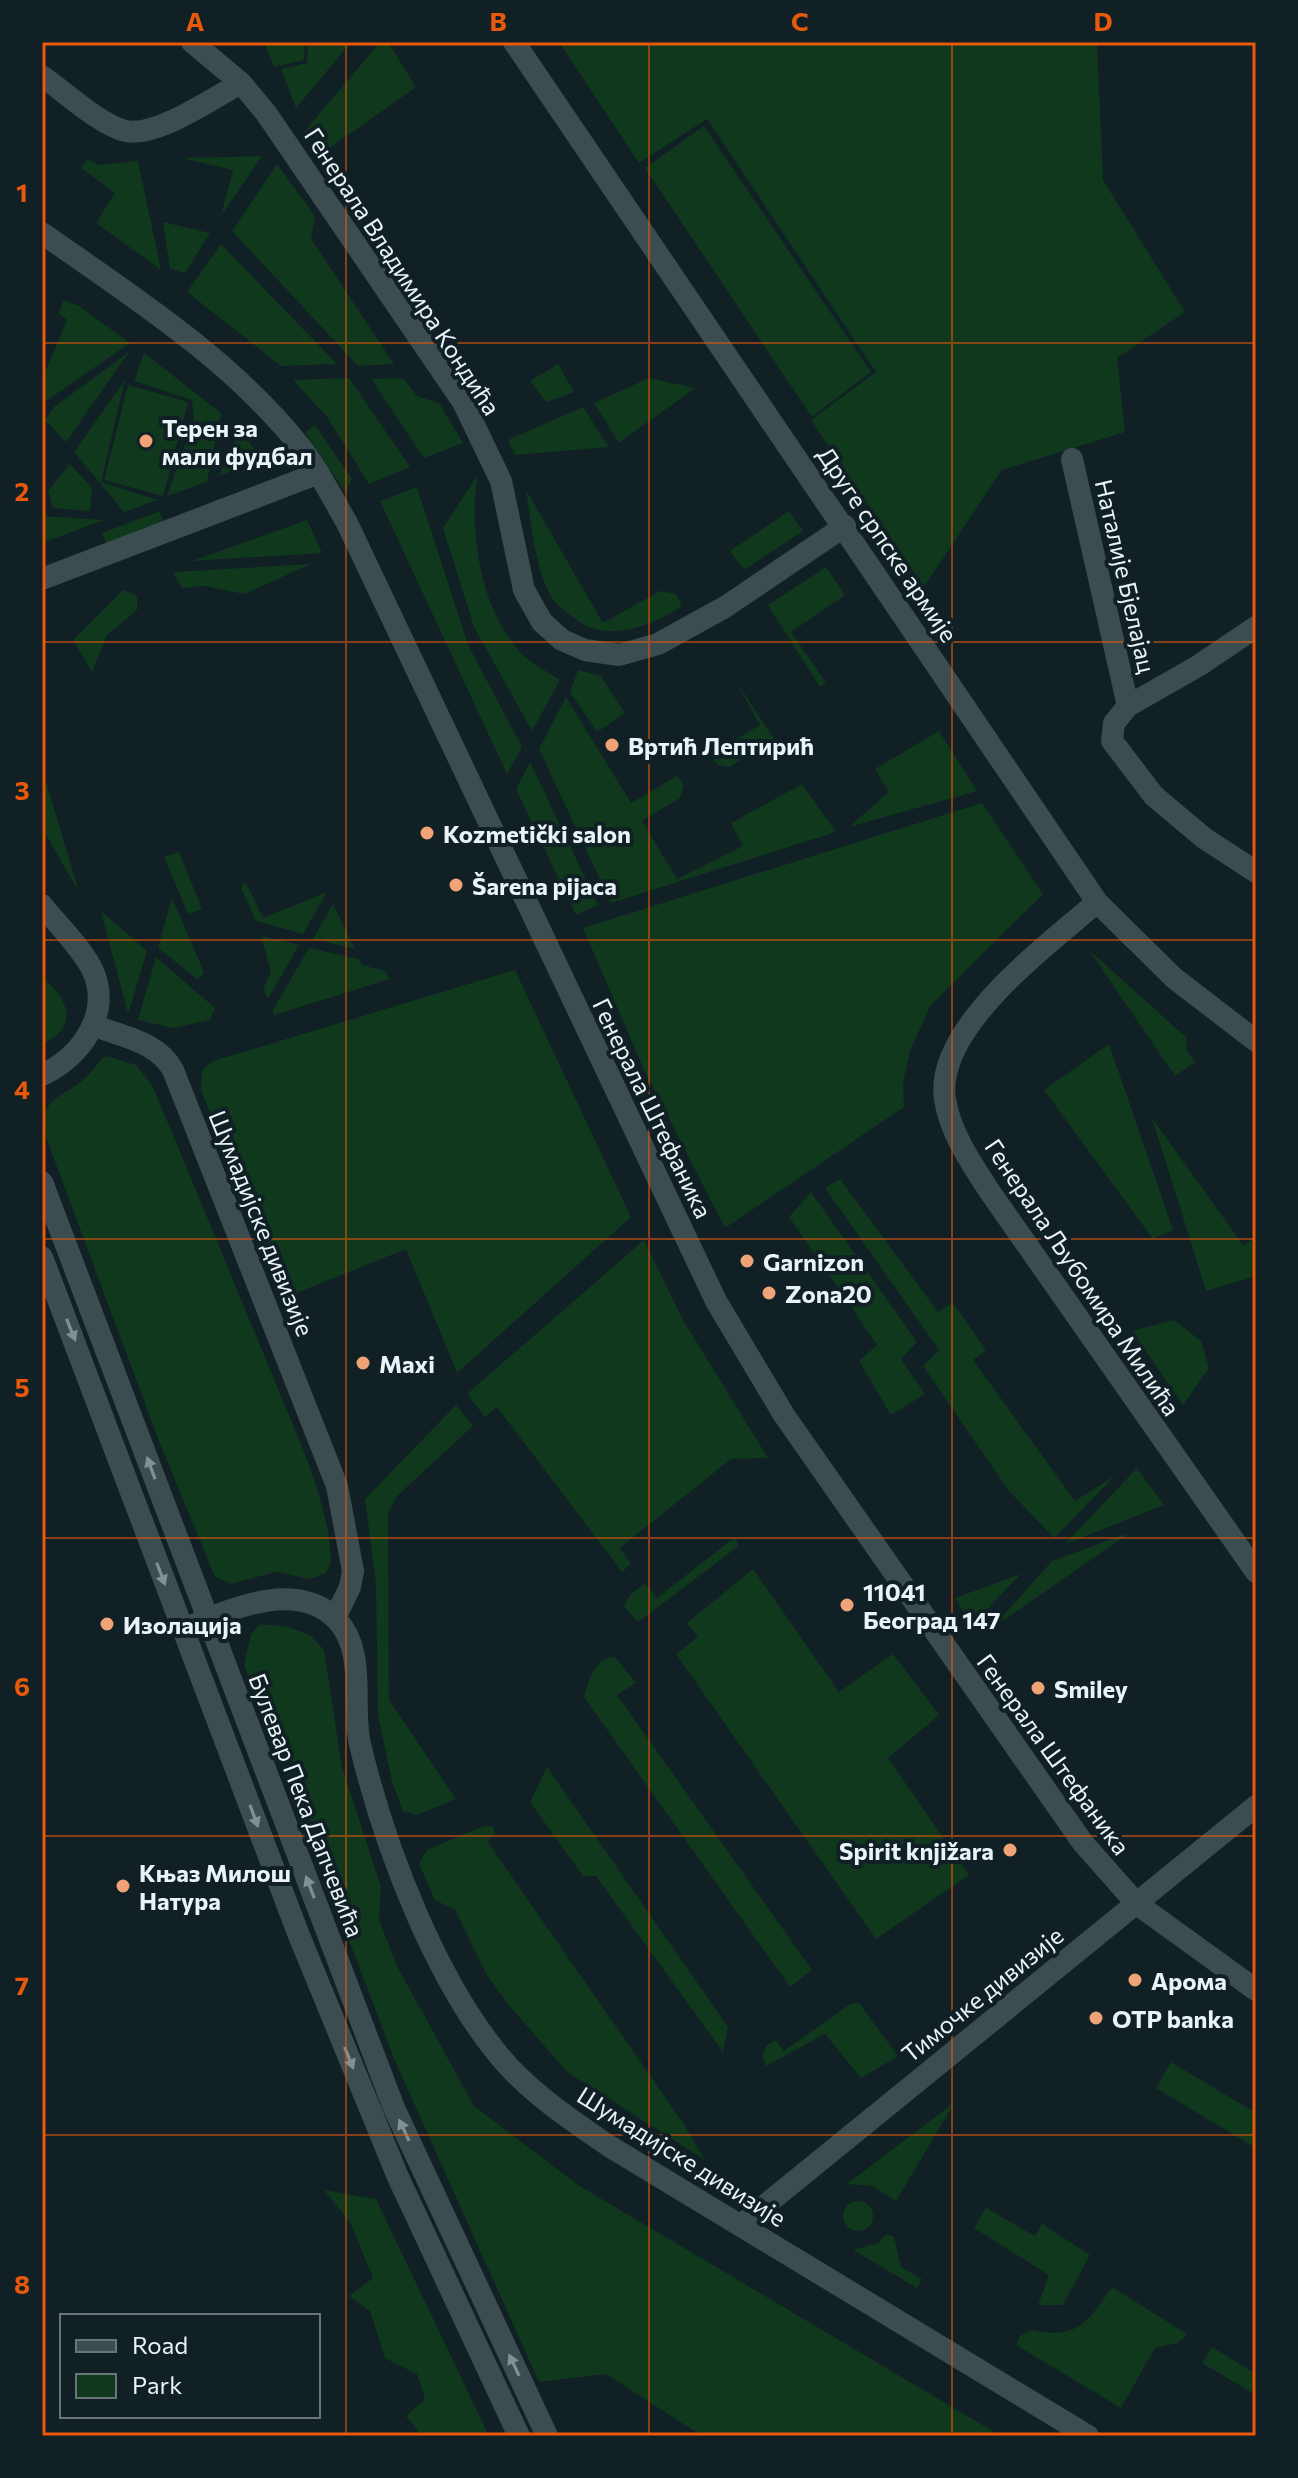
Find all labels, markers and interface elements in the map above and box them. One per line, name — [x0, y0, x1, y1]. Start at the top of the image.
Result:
text: A — [186, 5, 205, 36]
text: B — [489, 5, 507, 36]
text: C — [791, 5, 809, 36]
text: D — [1093, 5, 1113, 36]
street label: Генерала Владимира Кондића — [299, 122, 507, 420]
text: 1 — [16, 176, 28, 207]
place label: Терен за мали фудбал — [162, 413, 312, 470]
marker: Терен за мали фудбал — [137, 432, 155, 450]
street label: Друге српске армије — [812, 441, 964, 647]
text: 2 — [15, 475, 29, 506]
street label: Наталије Бјелајац — [1090, 476, 1162, 676]
place label: Вртић Лептирић — [628, 731, 814, 760]
marker: Вртић Лептирић — [603, 736, 621, 754]
text: 3 — [14, 774, 30, 805]
place label: Kozmetički salon — [443, 819, 631, 848]
marker: Kozmetički salon — [418, 824, 436, 842]
place label: Šarena pijaca — [472, 871, 617, 900]
marker: Šarena pijaca — [447, 876, 465, 894]
street label: Генерала Штефаника — [587, 993, 719, 1223]
text: 4 — [14, 1073, 30, 1104]
street label: Шумадијске дивизије — [203, 1106, 321, 1340]
street label: Генерала Љубомира Милића — [979, 1133, 1187, 1421]
place label: Garnizon — [763, 1247, 864, 1276]
marker: Garnizon — [738, 1252, 756, 1270]
place label: Zona20 — [785, 1279, 872, 1308]
marker: Zona20 — [760, 1284, 778, 1302]
one-way arrow — [64, 1318, 77, 1342]
place label: Maxi — [379, 1349, 435, 1378]
marker: Maxi — [354, 1354, 372, 1372]
text: 5 — [14, 1371, 30, 1402]
one-way arrow — [144, 1456, 157, 1480]
one-way arrow — [155, 1562, 168, 1586]
place label: 11041 Београд 147 — [863, 1577, 1000, 1634]
marker: 11041 Београд 147 — [838, 1596, 856, 1614]
place label: Изолација — [123, 1610, 242, 1639]
marker: Изолација — [98, 1615, 116, 1633]
street label: Генерала Штефаника — [971, 1648, 1137, 1860]
street label: Булевар Пека Дапчевића — [243, 1669, 371, 1941]
text: 6 — [14, 1670, 30, 1701]
place label: Smiley — [1054, 1674, 1128, 1703]
marker: Smiley — [1029, 1679, 1047, 1697]
one-way arrow — [248, 1805, 261, 1829]
place label: Spirit knjižara — [839, 1836, 994, 1865]
marker: Spirit knjižara — [1001, 1841, 1019, 1859]
place label: Књаз Милош Натура — [139, 1858, 291, 1915]
one-way arrow — [303, 1875, 316, 1899]
marker: Књаз Милош Натура — [114, 1877, 132, 1895]
street label: Тимочке дивизије — [895, 1920, 1069, 2068]
place label: Арома — [1151, 1966, 1227, 1995]
text: 7 — [15, 1969, 29, 2000]
marker: Арома — [1126, 1971, 1144, 1989]
place label: OTP banka — [1112, 2004, 1234, 2033]
marker: OTP banka — [1087, 2009, 1105, 2027]
one-way arrow — [343, 2046, 356, 2070]
street label: Шумадијске дивизије — [572, 2080, 792, 2232]
one-way arrow — [397, 2118, 411, 2141]
text: 8 — [14, 2268, 30, 2299]
legend — [60, 2314, 320, 2418]
text: Road — [132, 2330, 188, 2359]
one-way arrow — [507, 2354, 521, 2377]
text: Park — [132, 2370, 182, 2399]

